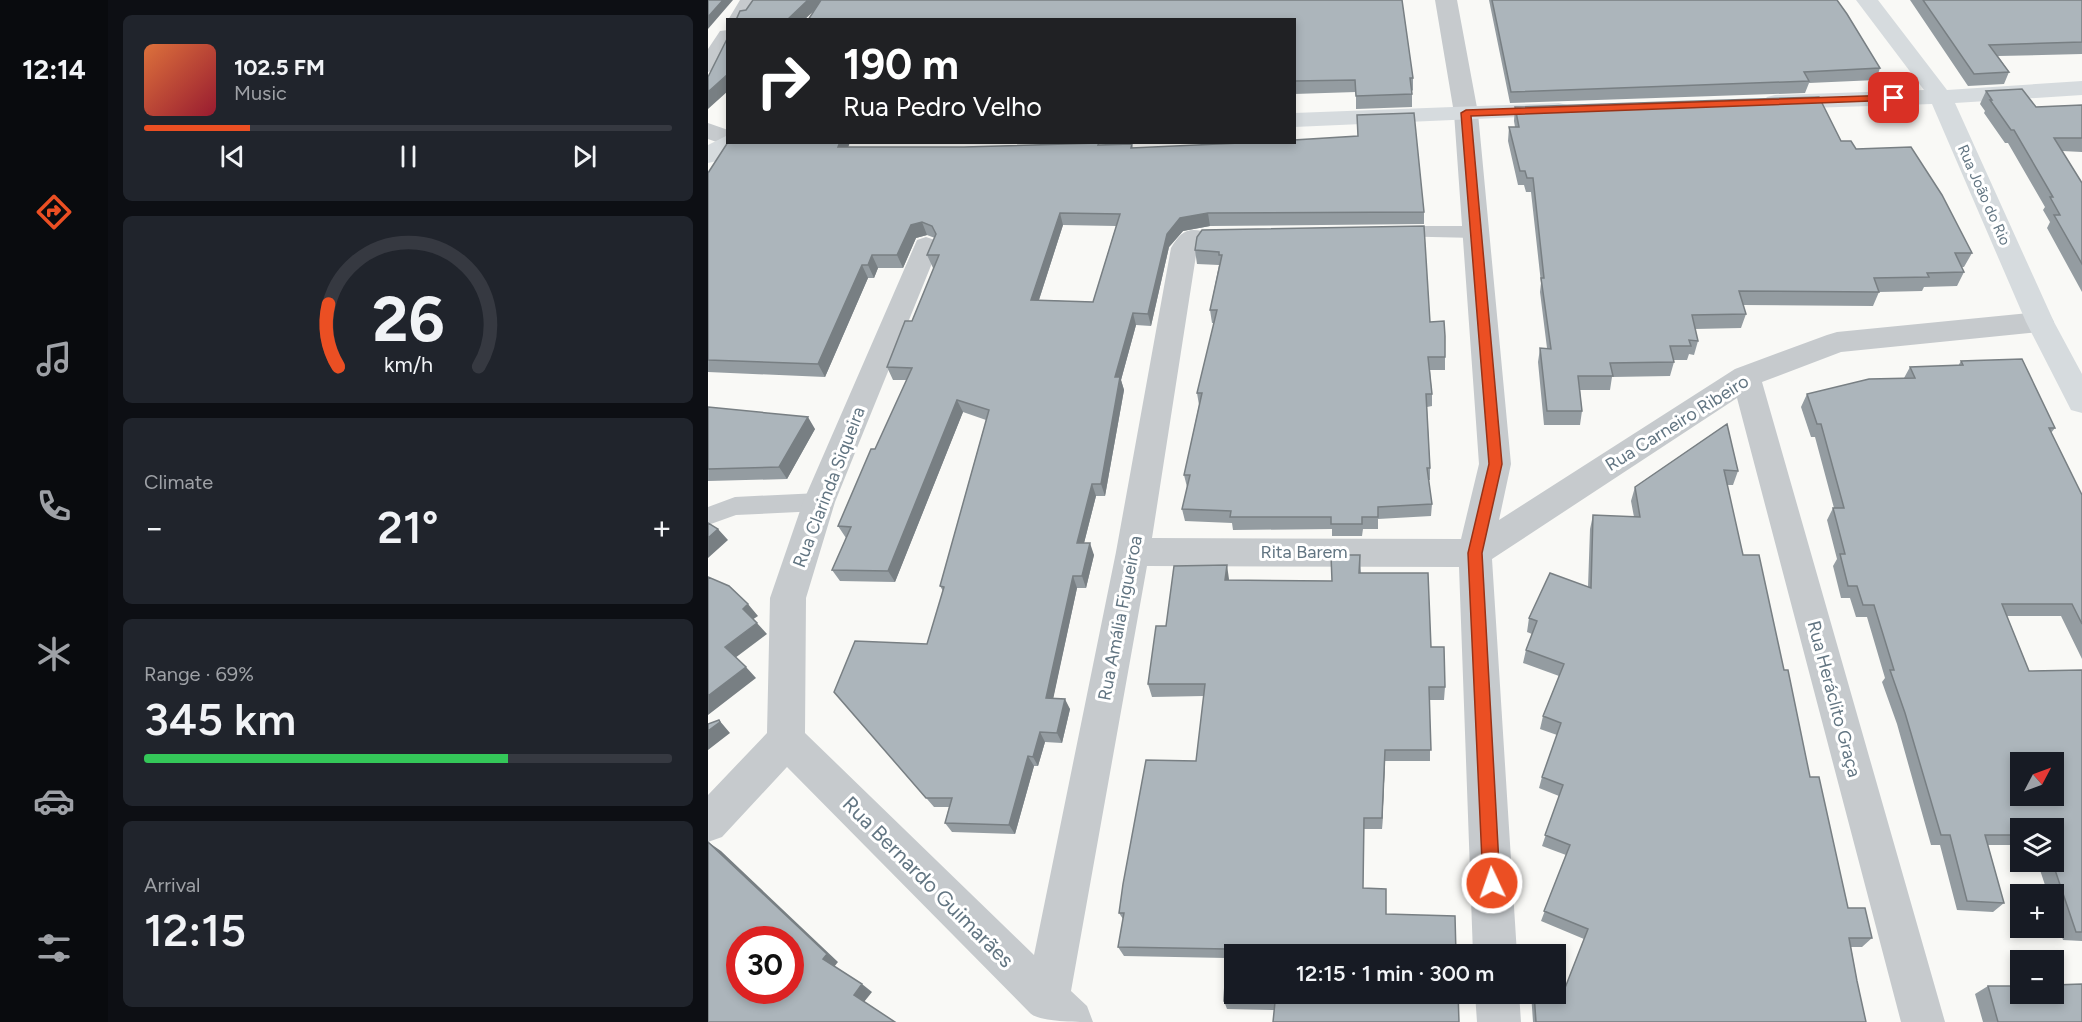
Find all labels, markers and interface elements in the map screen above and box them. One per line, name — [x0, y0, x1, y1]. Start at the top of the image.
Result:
text: 190 m — [843, 39, 959, 90]
icon: right — [744, 42, 822, 120]
text: 12:14 — [22, 53, 86, 86]
text: 102.5 FM — [234, 54, 325, 81]
pin — [1868, 72, 1919, 123]
text: Music — [234, 81, 287, 105]
icon: arrive — [1877, 81, 1910, 114]
text: Rua Pedro Velho — [843, 90, 1042, 123]
icon: previous — [216, 140, 249, 173]
icon: pause — [392, 140, 425, 173]
icon: next — [568, 140, 601, 173]
street label: Rua João do Rio — [1954, 142, 2014, 248]
icon: directions — [33, 191, 75, 233]
text: 26 — [372, 282, 444, 357]
icon: music — [33, 338, 75, 380]
text: km/h — [384, 352, 432, 377]
street label: Rua Carneiro Ribeiro — [1601, 370, 1753, 476]
street label: Rua Clarinda Siqueira — [788, 403, 870, 571]
text: Climate — [144, 470, 213, 494]
icon: phone — [33, 485, 75, 527]
text: 21° — [377, 500, 439, 554]
text: − — [144, 508, 165, 547]
text: + — [651, 508, 672, 547]
street label: Rua Amália Figueiroa — [1093, 534, 1147, 702]
street label: Rita Barem — [1260, 541, 1348, 563]
street label: Rua Heráclito Graça — [1803, 618, 1865, 780]
icon: climate — [33, 633, 75, 675]
text: Range · 69% — [144, 662, 254, 686]
text: 345 km — [144, 692, 296, 746]
north arrow — [2010, 752, 2064, 806]
map controls — [2010, 752, 2064, 1004]
icon: car — [33, 780, 75, 822]
street label: Rua Bernardo Guimarães — [838, 791, 1019, 972]
button: layers — [2010, 818, 2064, 872]
position arrow — [1460, 851, 1524, 915]
text: Arrival — [144, 873, 200, 897]
button: + — [2010, 884, 2064, 938]
text: 12:15 — [144, 903, 246, 957]
speed limit sign: 30 — [726, 926, 804, 1004]
icon: filters — [33, 927, 75, 969]
button: − — [2010, 950, 2064, 1004]
text: 12:15 · 1 min · 300 m — [1296, 960, 1494, 987]

